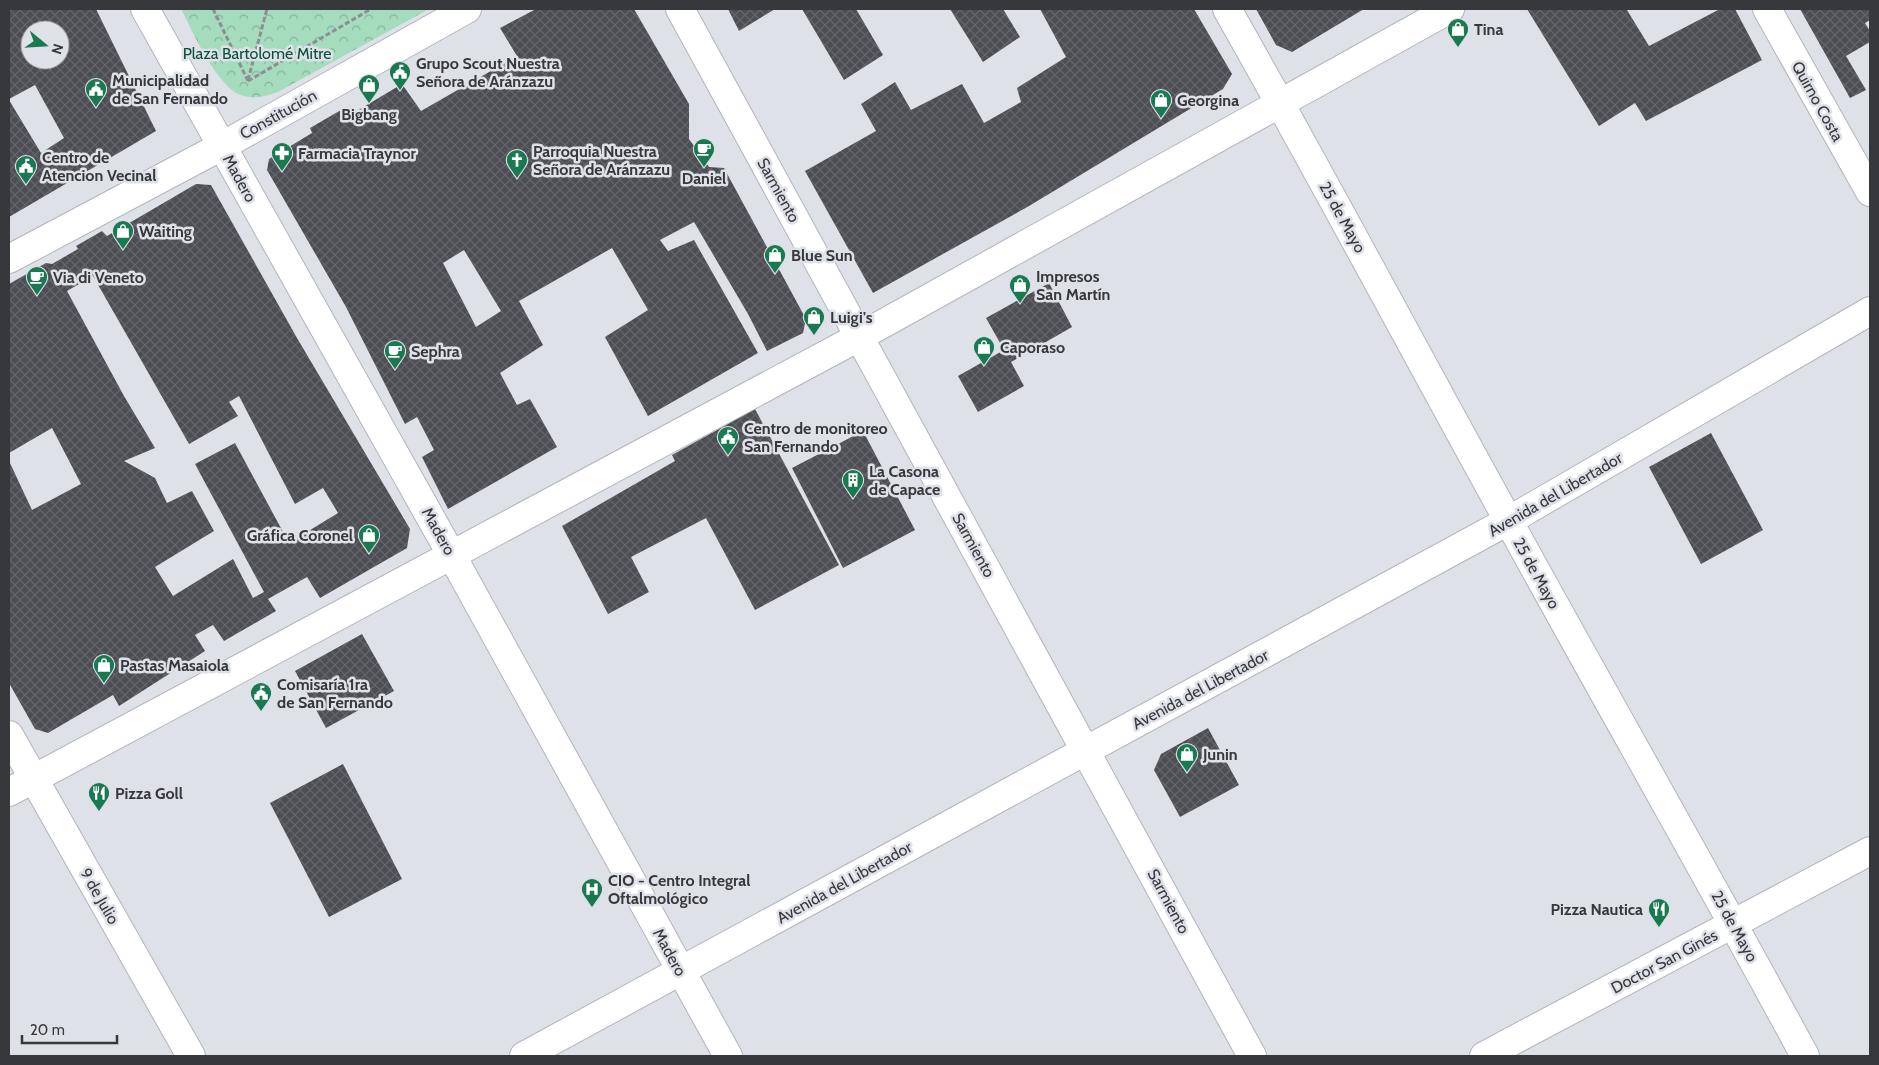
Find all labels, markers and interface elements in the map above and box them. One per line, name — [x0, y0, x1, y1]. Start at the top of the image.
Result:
shop icon: Tina — [1446, 17, 1470, 48]
north arrow — [20, 20, 70, 70]
place label: Tina — [1474, 20, 1503, 39]
text: N — [47, 42, 67, 57]
park label: Plaza Bartolomé Mitre — [183, 44, 331, 63]
place label: Grupo Scout Nuestra Señora de Aránzazu — [416, 54, 560, 91]
street label: Quirno Costa — [1788, 58, 1847, 145]
public building icon: Grupo Scout Nuestra Señora de Aránzazu — [388, 60, 412, 91]
place label: Municipalidad de San Fernando — [112, 71, 228, 108]
shop icon: Bigbang — [357, 73, 381, 104]
public building icon: Municipalidad de San Fernando — [84, 77, 108, 108]
street label: Constitución — [236, 86, 320, 143]
shop icon: Georgina — [1149, 88, 1173, 119]
place label: Georgina — [1177, 91, 1239, 110]
place label: Bigbang — [341, 105, 397, 124]
cafe icon: Daniel — [692, 137, 716, 168]
pharmacy icon: Farmacia Traynor — [270, 141, 294, 172]
place label: Parroquia Nuestra Señora de Aránzazu — [533, 142, 670, 179]
place label: Farmacia Traynor — [298, 144, 416, 163]
place label: Centro de Atencion Vecinal — [42, 148, 156, 185]
church icon: Parroquia Nuestra Señora de Aránzazu — [505, 148, 529, 179]
street label: Madero — [219, 151, 260, 205]
public building icon: Centro de Atencion Vecinal — [14, 154, 38, 185]
street label: Sarmiento — [753, 155, 804, 226]
place label: Daniel — [682, 169, 726, 188]
street label: 25 de Mayo — [1315, 178, 1370, 256]
shop icon: Waiting — [111, 219, 135, 250]
place label: Waiting — [139, 222, 192, 241]
shop icon: Blue Sun — [763, 243, 787, 274]
place label: Blue Sun — [791, 246, 853, 265]
cafe icon: Via di Veneto — [25, 265, 49, 296]
place label: Impresos San Martín — [1036, 267, 1110, 304]
place label: Via di Veneto — [53, 268, 144, 287]
shop icon: Impresos San Martín — [1008, 273, 1032, 304]
shop icon: Luigi's — [802, 305, 826, 336]
place label: Luigi's — [830, 308, 873, 327]
shop icon: Caporaso — [972, 335, 996, 366]
place label: Caporaso — [1000, 338, 1065, 357]
cafe icon: Sephra — [383, 339, 407, 370]
place label: Sephra — [411, 342, 460, 361]
place label: Centro de monitoreo San Fernando — [744, 419, 888, 456]
public building icon: Centro de monitoreo San Fernando — [716, 425, 740, 456]
street label: Avenida del Libertador — [1485, 448, 1626, 541]
place label: La Casona de Capace — [869, 462, 940, 499]
building icon: La Casona de Capace — [841, 468, 865, 499]
street label: Madero — [418, 504, 459, 558]
street label: Sarmiento — [948, 510, 999, 581]
shop icon: Gráfica Coronel — [357, 523, 381, 554]
place label: Gráfica Coronel — [247, 526, 353, 545]
street label: 25 de Mayo — [1509, 534, 1564, 612]
street label: Avenida del Libertador — [1129, 645, 1272, 733]
shop icon: Pastas Masaiola — [92, 653, 116, 684]
place label: Pastas Masaiola — [120, 656, 229, 675]
place label: Comisaría 1ra de San Fernando — [277, 675, 393, 712]
public building icon: Comisaría 1ra de San Fernando — [249, 681, 273, 712]
shop icon: Junin — [1175, 742, 1199, 773]
place label: Junin — [1202, 745, 1238, 764]
restaurant icon: Pizza Goll — [87, 781, 111, 812]
place label: Pizza Goll — [115, 784, 183, 803]
street label: Avenida del Libertador — [773, 837, 916, 927]
street label: 9 de Julio — [76, 865, 123, 928]
street label: Sarmiento — [1144, 866, 1194, 937]
place label: CIO - Centro Integral Oftalmológico — [608, 871, 750, 908]
hospital icon: CIO - Centro Integral Oftalmológico — [580, 877, 604, 908]
street label: 25 de Mayo — [1707, 887, 1762, 965]
restaurant icon: Pizza Nautica — [1647, 897, 1671, 928]
place label: Pizza Nautica — [1551, 900, 1643, 919]
street label: Madero — [649, 925, 690, 979]
street label: Doctor San Ginés — [1608, 925, 1721, 997]
scale bar — [22, 1012, 118, 1044]
text: 20 m — [30, 1021, 65, 1039]

